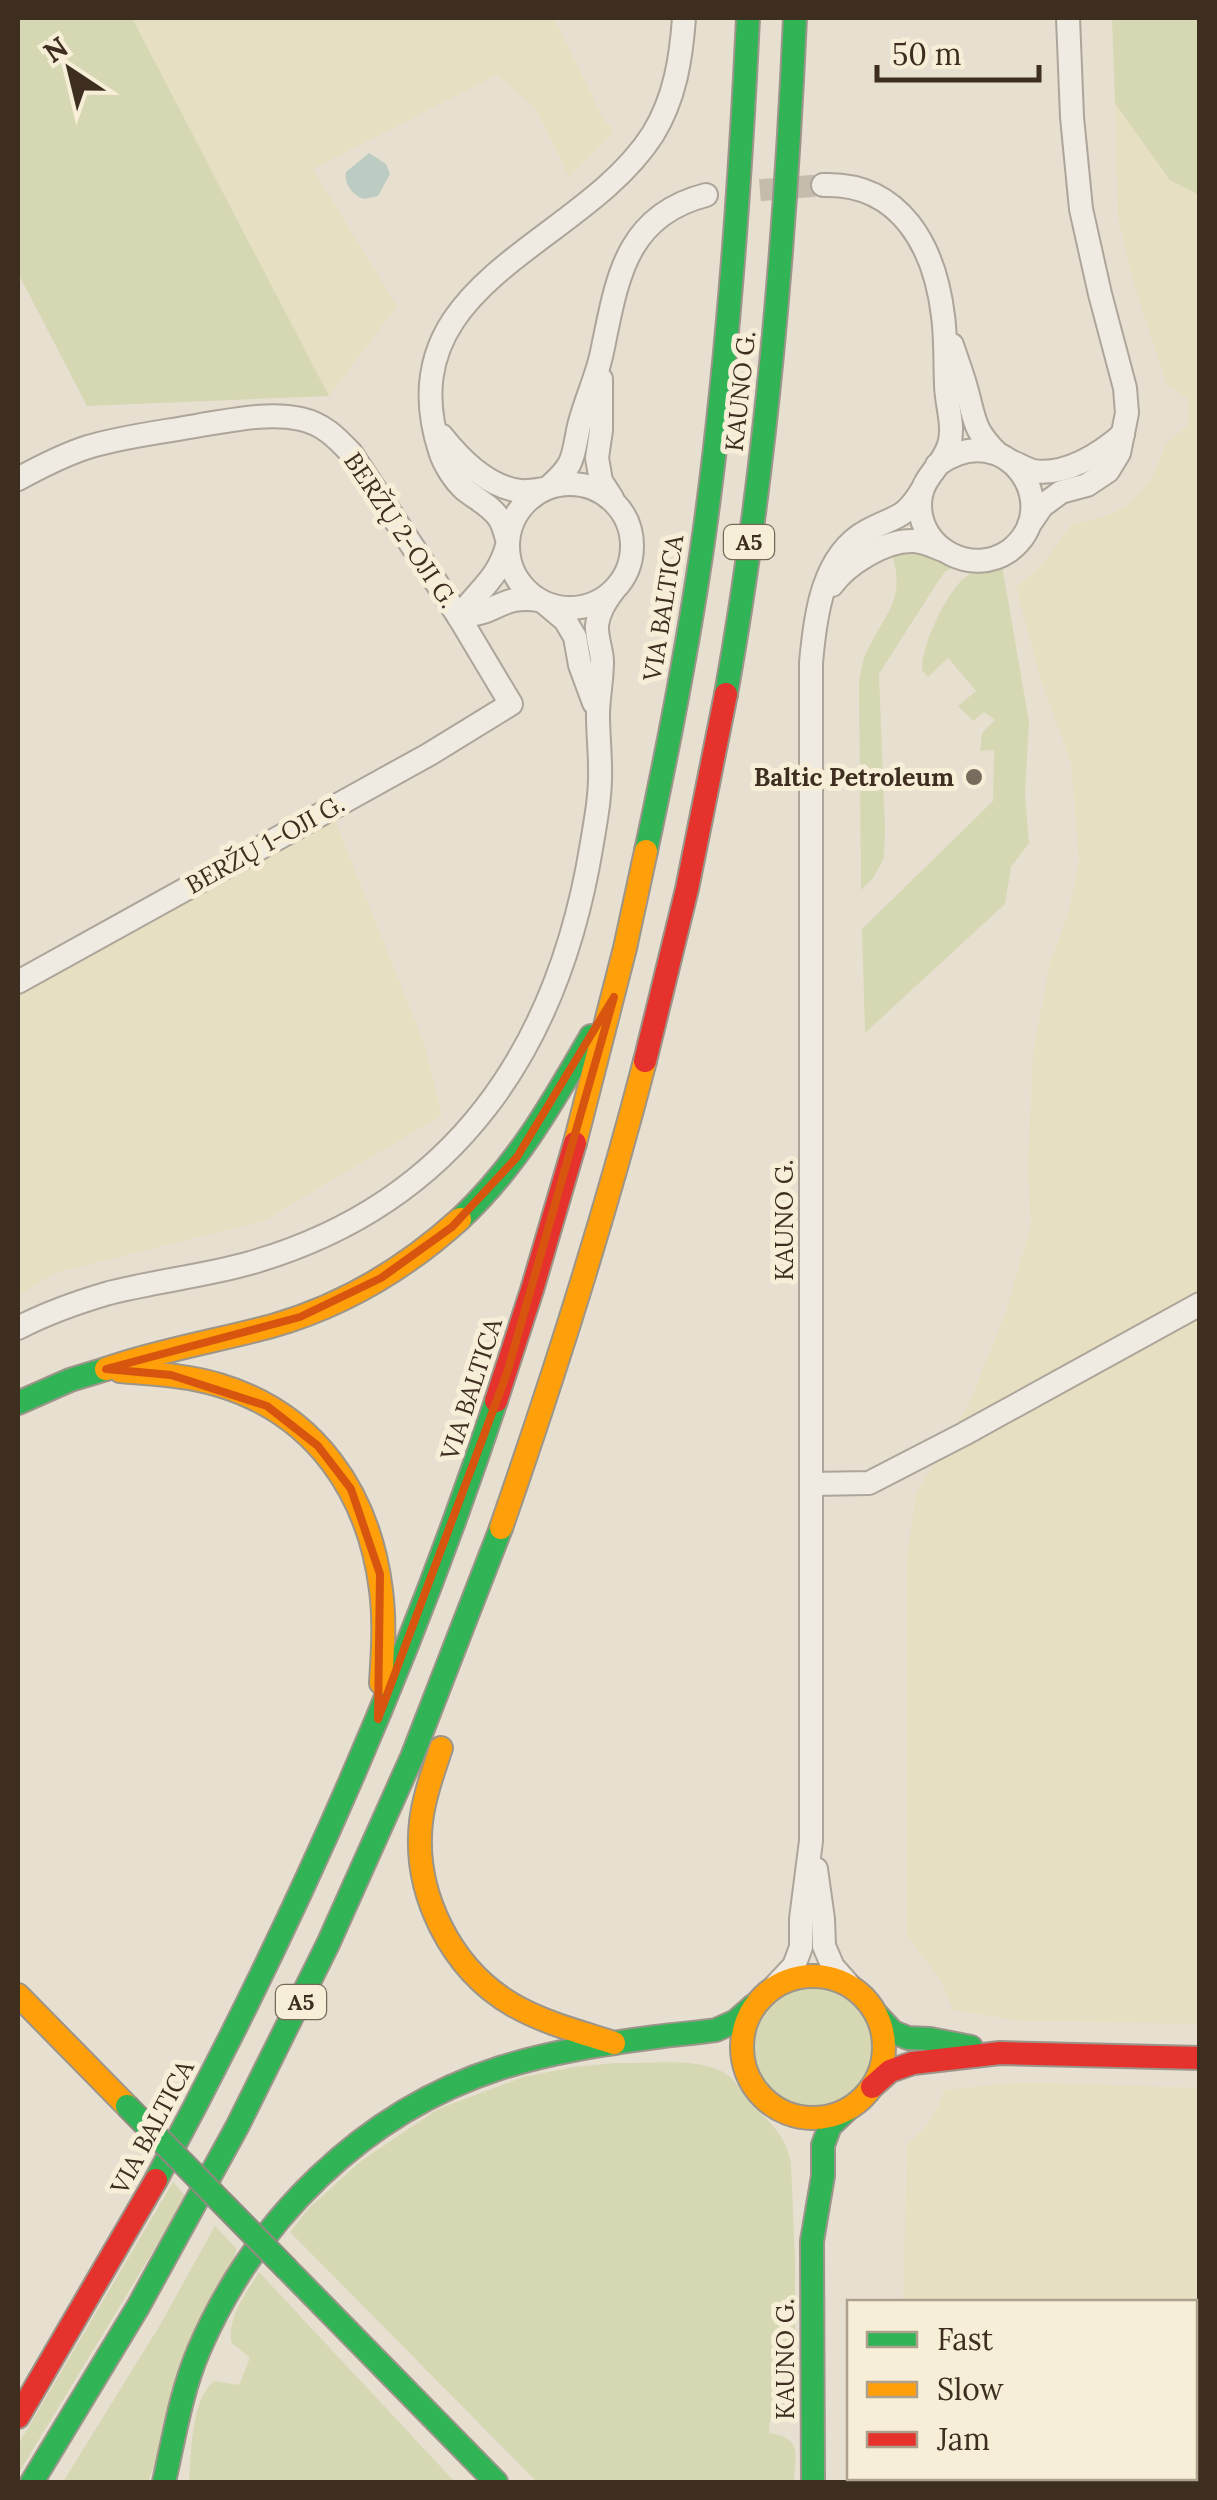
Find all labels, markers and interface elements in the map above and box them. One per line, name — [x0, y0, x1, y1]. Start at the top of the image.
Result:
north arrow — [20, 20, 120, 120]
scale bar — [877, 20, 1040, 82]
text: N — [36, 29, 75, 70]
text: 50 m — [892, 35, 962, 73]
street label: KAUNO G. — [718, 329, 762, 453]
street label: BERŽŲ 2-OJI G. — [337, 446, 465, 614]
road number: A5 — [724, 525, 774, 559]
street label: VIA BALTICA — [636, 532, 690, 684]
place label: Baltic Petroleum — [754, 761, 954, 793]
marker: Baltic Petroleum — [963, 766, 985, 788]
street label: BERŽŲ 1-OJI G. — [180, 787, 350, 901]
street label: KAUNO G. — [768, 1159, 800, 1281]
street label: VIA BALTICA — [433, 1314, 509, 1465]
road number: A5 — [276, 1985, 326, 2019]
street label: VIA BALTICA — [103, 2054, 201, 2200]
street label: KAUNO G. — [769, 2298, 801, 2420]
legend — [847, 2300, 1197, 2480]
text: Fast — [937, 2320, 994, 2358]
text: Slow — [937, 2370, 1003, 2408]
text: Jam — [936, 2420, 990, 2458]

